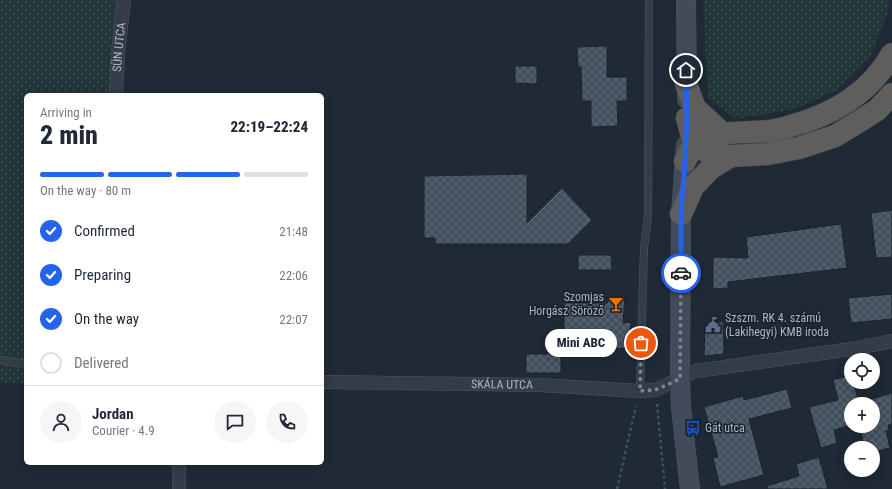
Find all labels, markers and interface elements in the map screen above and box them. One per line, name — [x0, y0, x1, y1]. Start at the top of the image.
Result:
street label: SÜN UTCA — [109, 21, 128, 72]
pin — [669, 53, 703, 87]
icon: home — [675, 59, 697, 81]
text: Arriving in — [40, 105, 92, 120]
text: 22:19–22:24 — [230, 118, 308, 136]
text: 2 min — [40, 120, 98, 150]
text: On the way · 80 m — [40, 183, 131, 198]
icon: check — [40, 220, 62, 242]
text: Confirmed — [74, 222, 135, 240]
text: 21:48 — [279, 224, 308, 239]
courier — [661, 253, 701, 293]
icon: car — [670, 262, 692, 284]
icon: check — [40, 264, 62, 286]
text: Preparing — [74, 266, 131, 284]
text: 22:06 — [279, 268, 308, 283]
place label: Szomjas Horgász Söröző — [529, 290, 604, 318]
bar icon: Szomjas Horgász Söröző — [607, 295, 625, 313]
icon: check — [40, 308, 62, 330]
text: On the way — [74, 310, 139, 328]
place label: Szszm. RK 4. számú (Lakihegyi) KMB iroda — [725, 311, 829, 339]
text: 22:07 — [279, 312, 308, 327]
public building icon: Szszm. RK 4. számú (Lakihegyi) KMB iroda — [704, 316, 722, 334]
pin — [624, 326, 658, 360]
callout: Mini ABC — [545, 329, 617, 357]
icon: bag — [630, 332, 652, 354]
text: Mini ABC — [557, 335, 605, 350]
map controls — [844, 353, 880, 477]
button: locate — [844, 353, 880, 389]
text: Delivered — [74, 354, 129, 372]
street label: SKÁLA UTCA — [471, 376, 533, 392]
button: + — [844, 397, 880, 433]
button: person — [40, 401, 82, 443]
button: chat — [214, 401, 256, 443]
button: phone — [266, 401, 308, 443]
text: Jordan — [92, 405, 134, 423]
bus stop icon: Gát utca — [684, 419, 702, 437]
place label: Gát utca — [705, 421, 745, 435]
text: Courier · 4.9 — [92, 423, 155, 438]
button: − — [844, 441, 880, 477]

